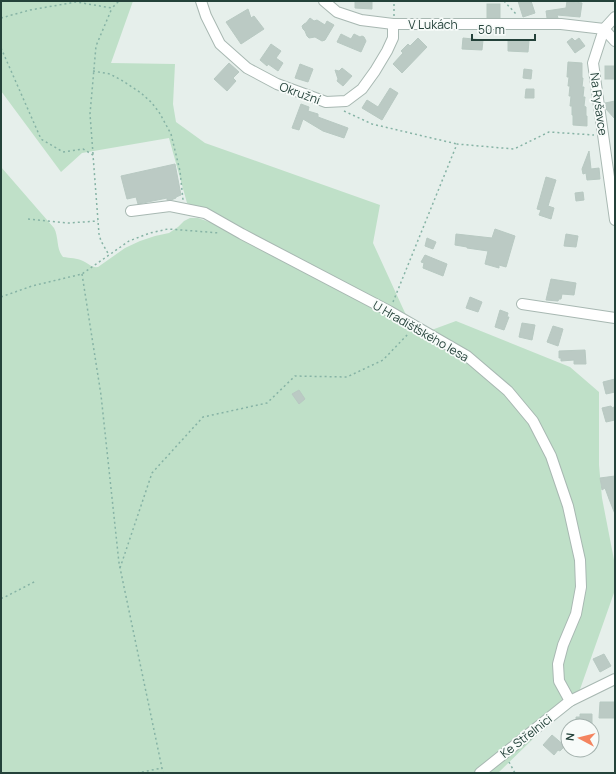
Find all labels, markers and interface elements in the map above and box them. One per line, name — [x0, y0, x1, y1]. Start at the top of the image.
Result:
street label: V Lukách — [408, 16, 458, 33]
scale bar — [472, 16, 535, 42]
text: 50 m — [478, 21, 505, 38]
street label: Na Ryšavce — [586, 71, 612, 137]
street label: Okružní — [277, 78, 323, 108]
street label: U Hradišťského lesa — [370, 297, 472, 365]
street label: Ke Střelnici — [497, 710, 555, 762]
north arrow — [560, 718, 600, 758]
text: N — [562, 732, 578, 742]

